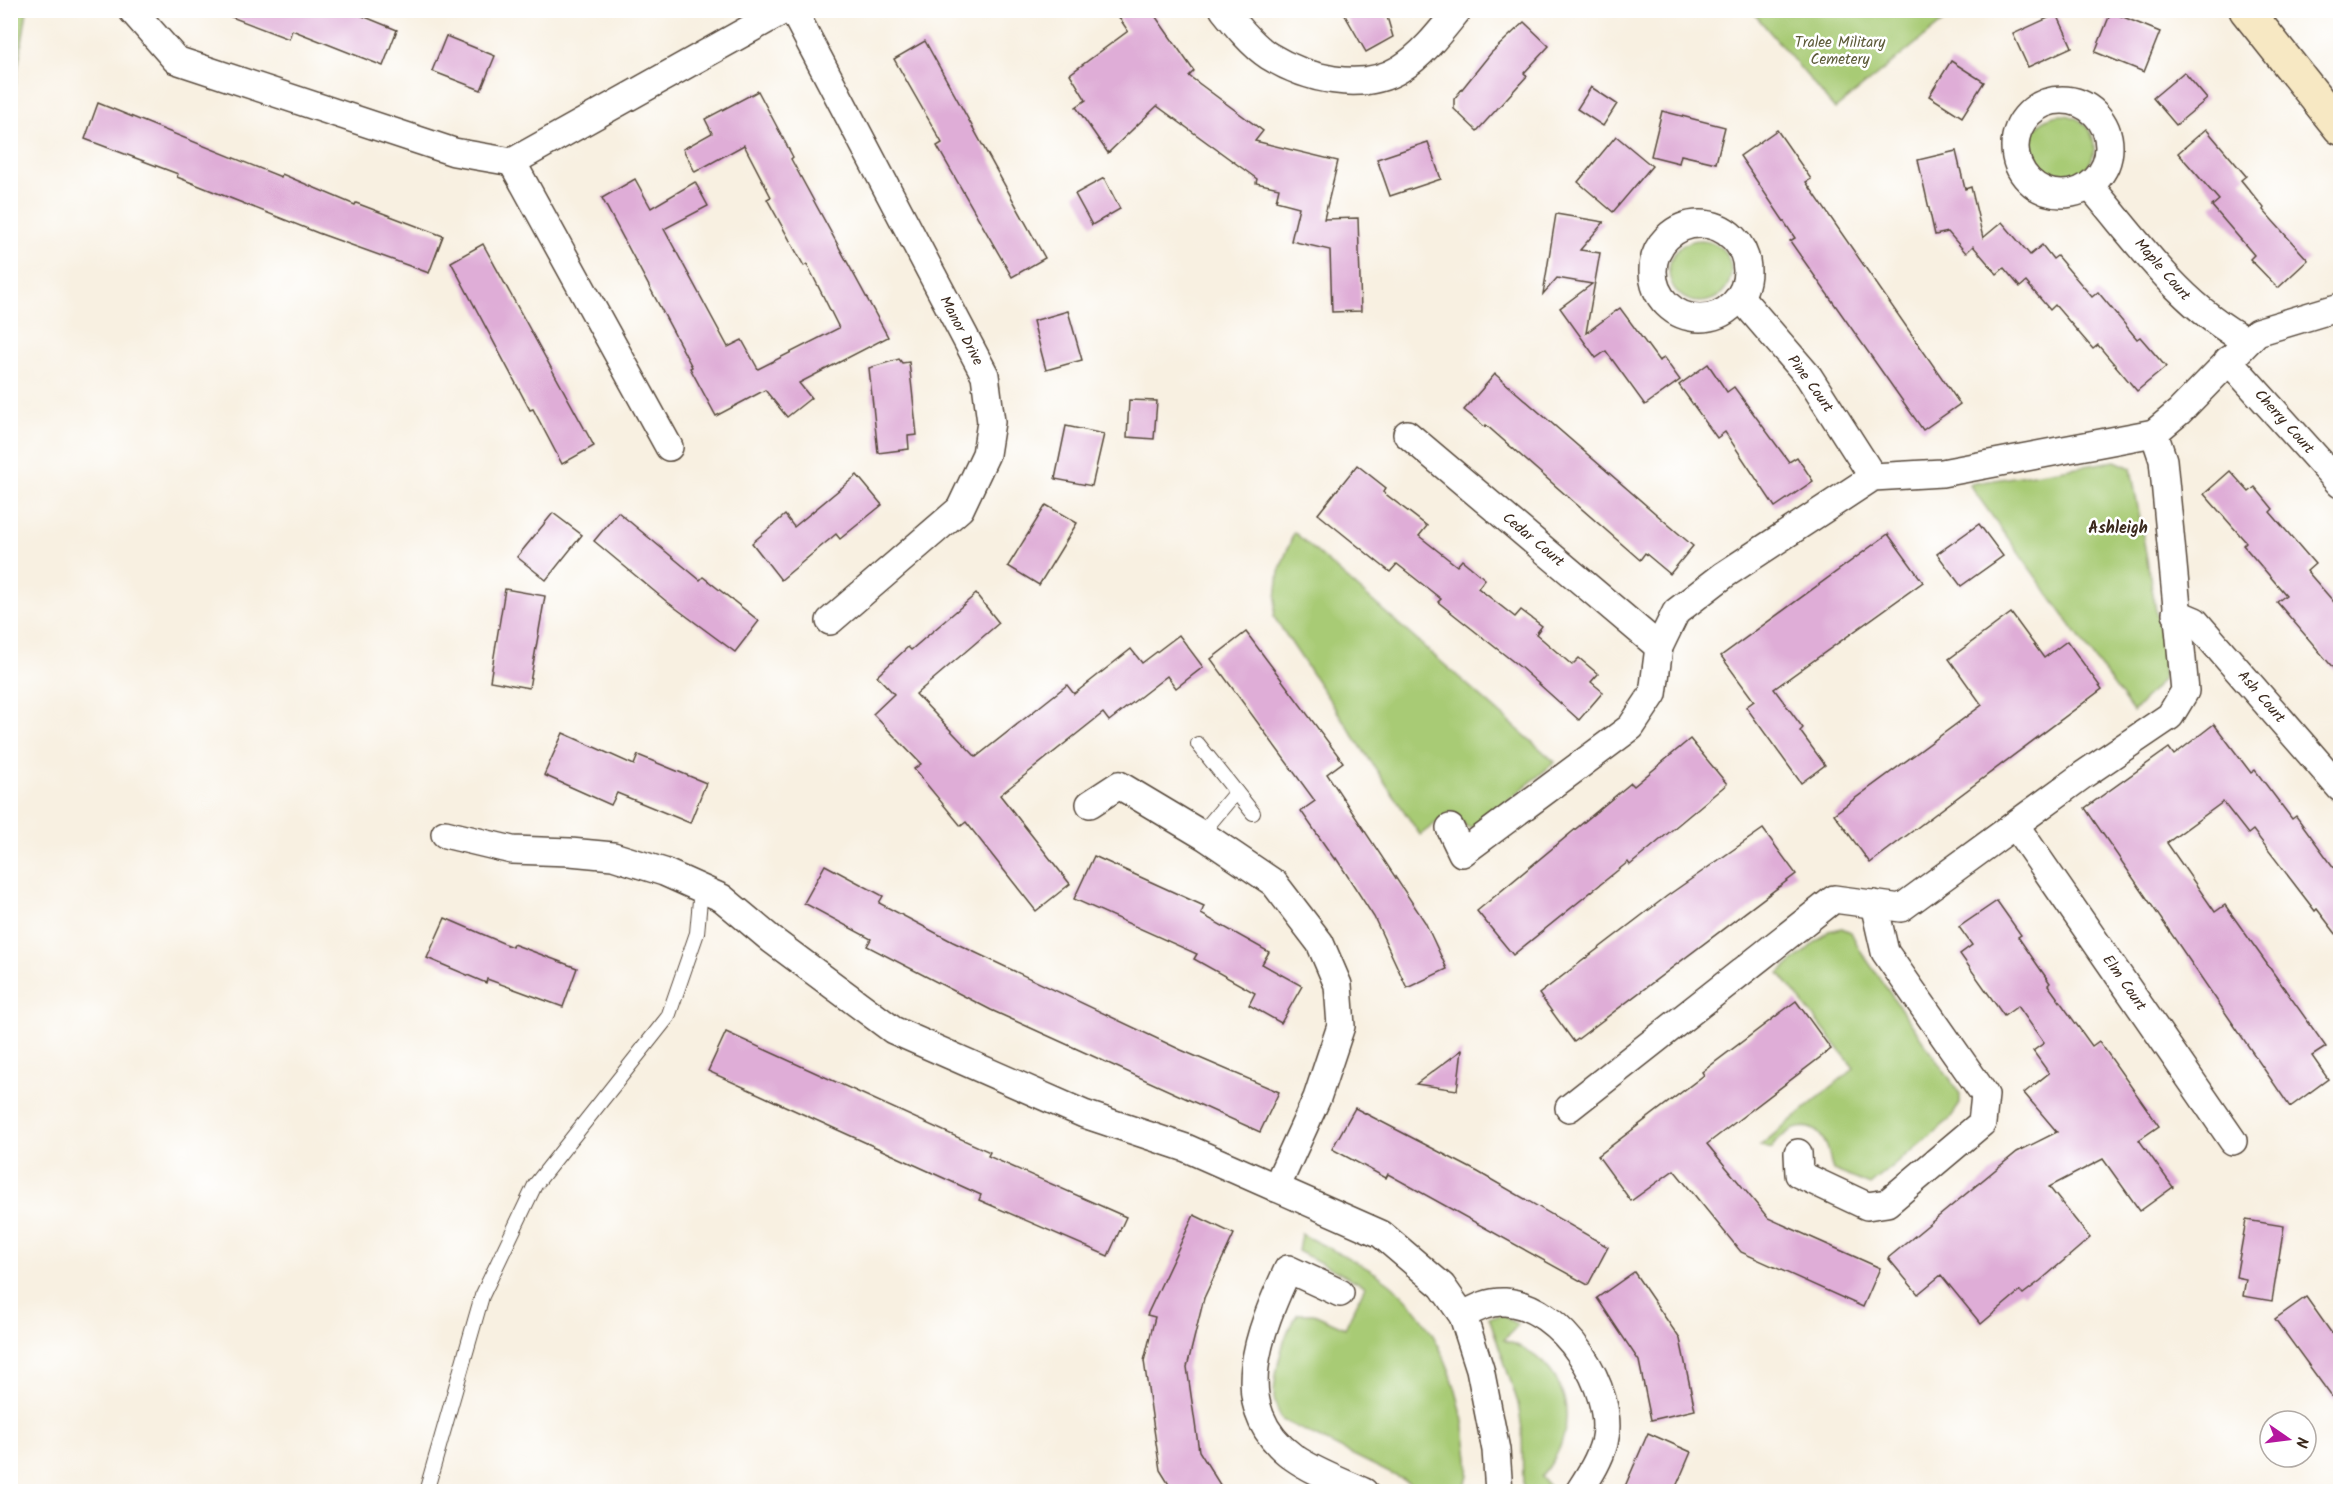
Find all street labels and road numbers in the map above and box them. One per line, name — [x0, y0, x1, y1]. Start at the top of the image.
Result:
street label: Maple Court — [2128, 233, 2196, 307]
street label: Manor Drive — [933, 292, 990, 370]
street label: Pine Court — [1781, 350, 1839, 418]
street label: Cherry Court — [2248, 384, 2320, 460]
street label: Cedar Court — [1497, 507, 1570, 573]
street label: Ash Court — [2231, 665, 2291, 729]
street label: Elm Court — [2096, 950, 2152, 1016]

